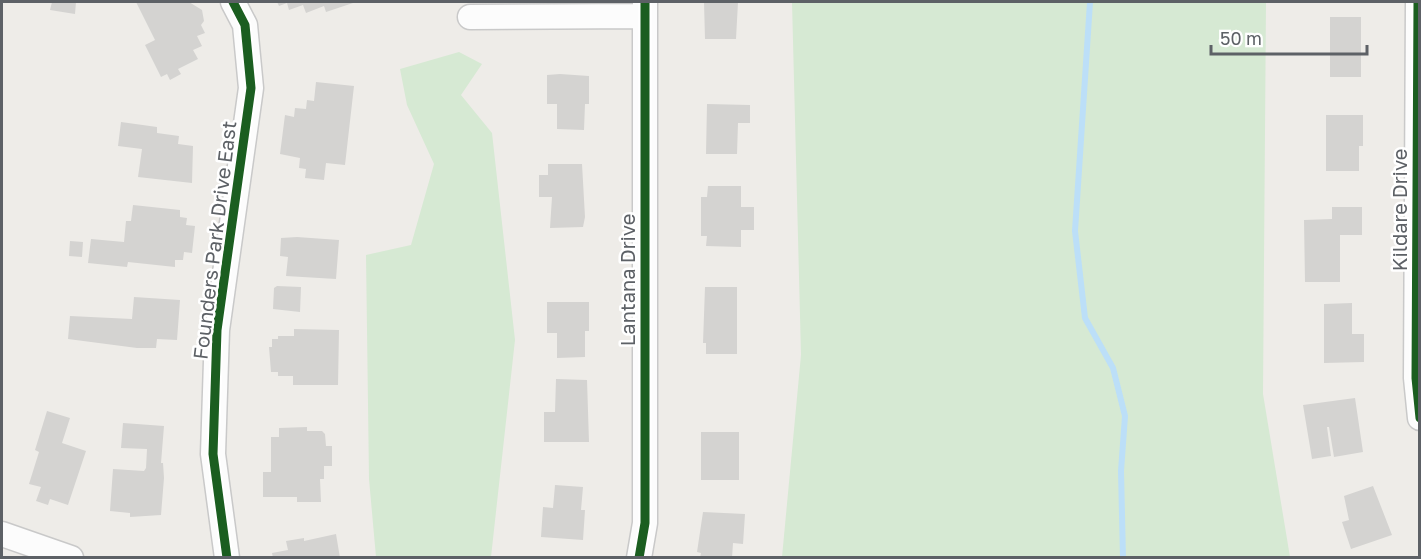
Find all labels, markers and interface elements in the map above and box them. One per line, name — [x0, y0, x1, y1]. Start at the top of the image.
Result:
scale bar — [1211, 18, 1367, 56]
text: 50 m — [1220, 27, 1262, 49]
street label: Founders Park Drive East — [187, 119, 241, 361]
street label: Kildare Drive — [1387, 149, 1411, 271]
street label: Lantana Drive — [615, 214, 639, 346]

